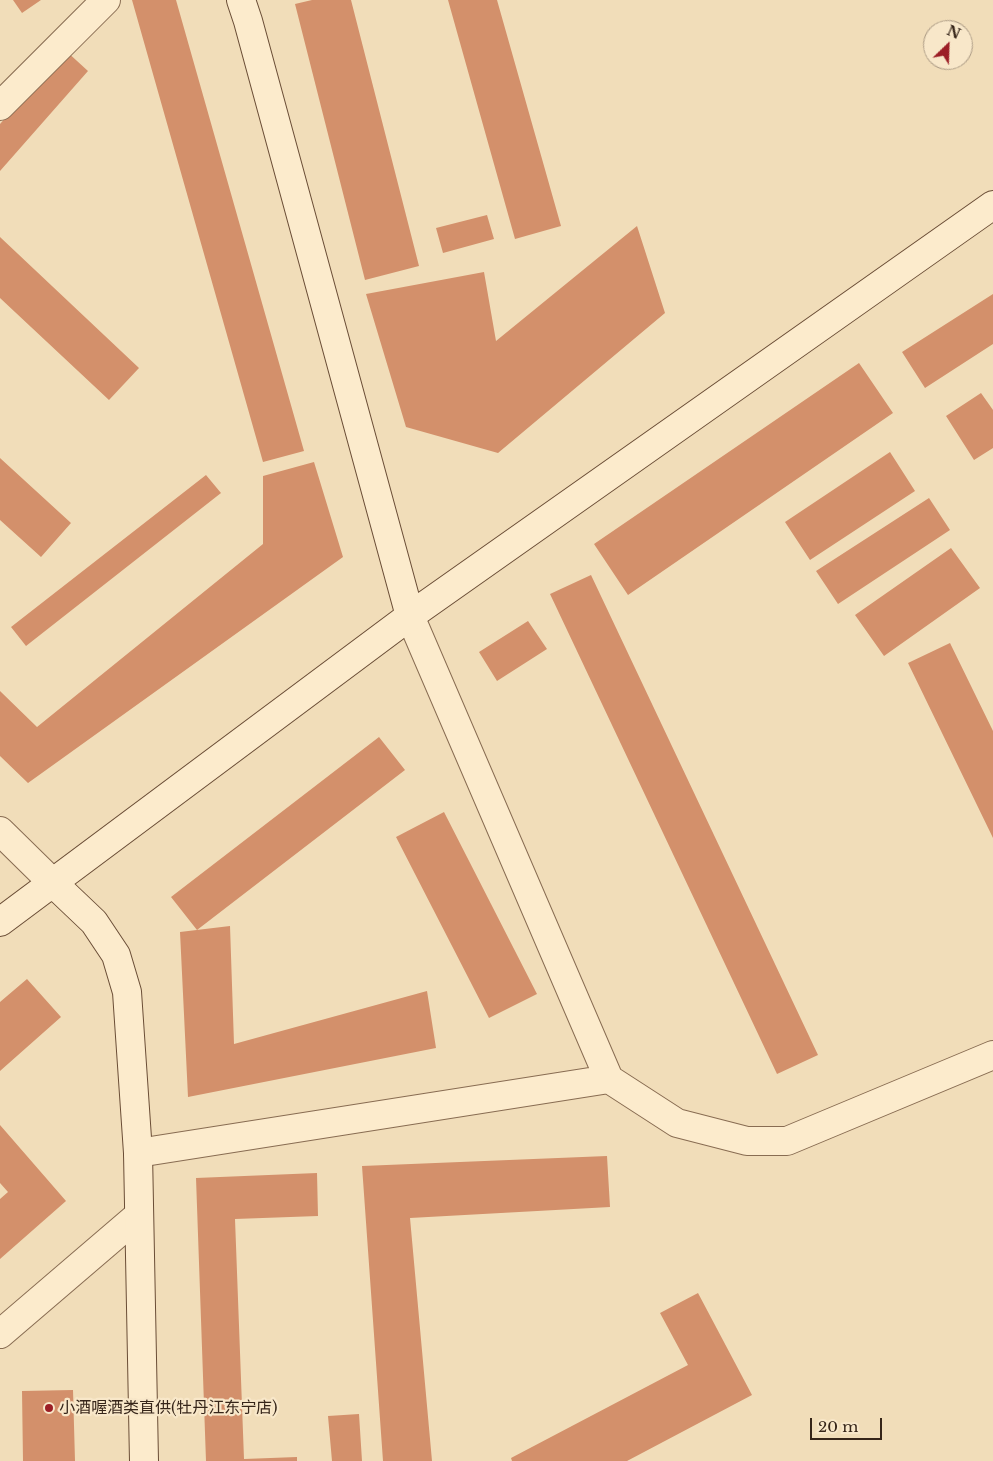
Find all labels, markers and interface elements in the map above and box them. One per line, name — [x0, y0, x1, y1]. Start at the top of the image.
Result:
north arrow — [923, 20, 973, 70]
text: N — [944, 21, 963, 43]
place label: 小酒喔酒类直供(牡丹江东宁店) — [59, 1398, 278, 1418]
marker: 小酒喔酒类直供(牡丹江东宁店) — [43, 1402, 55, 1414]
scale bar — [813, 1408, 886, 1440]
text: 20 m — [818, 1417, 858, 1436]

